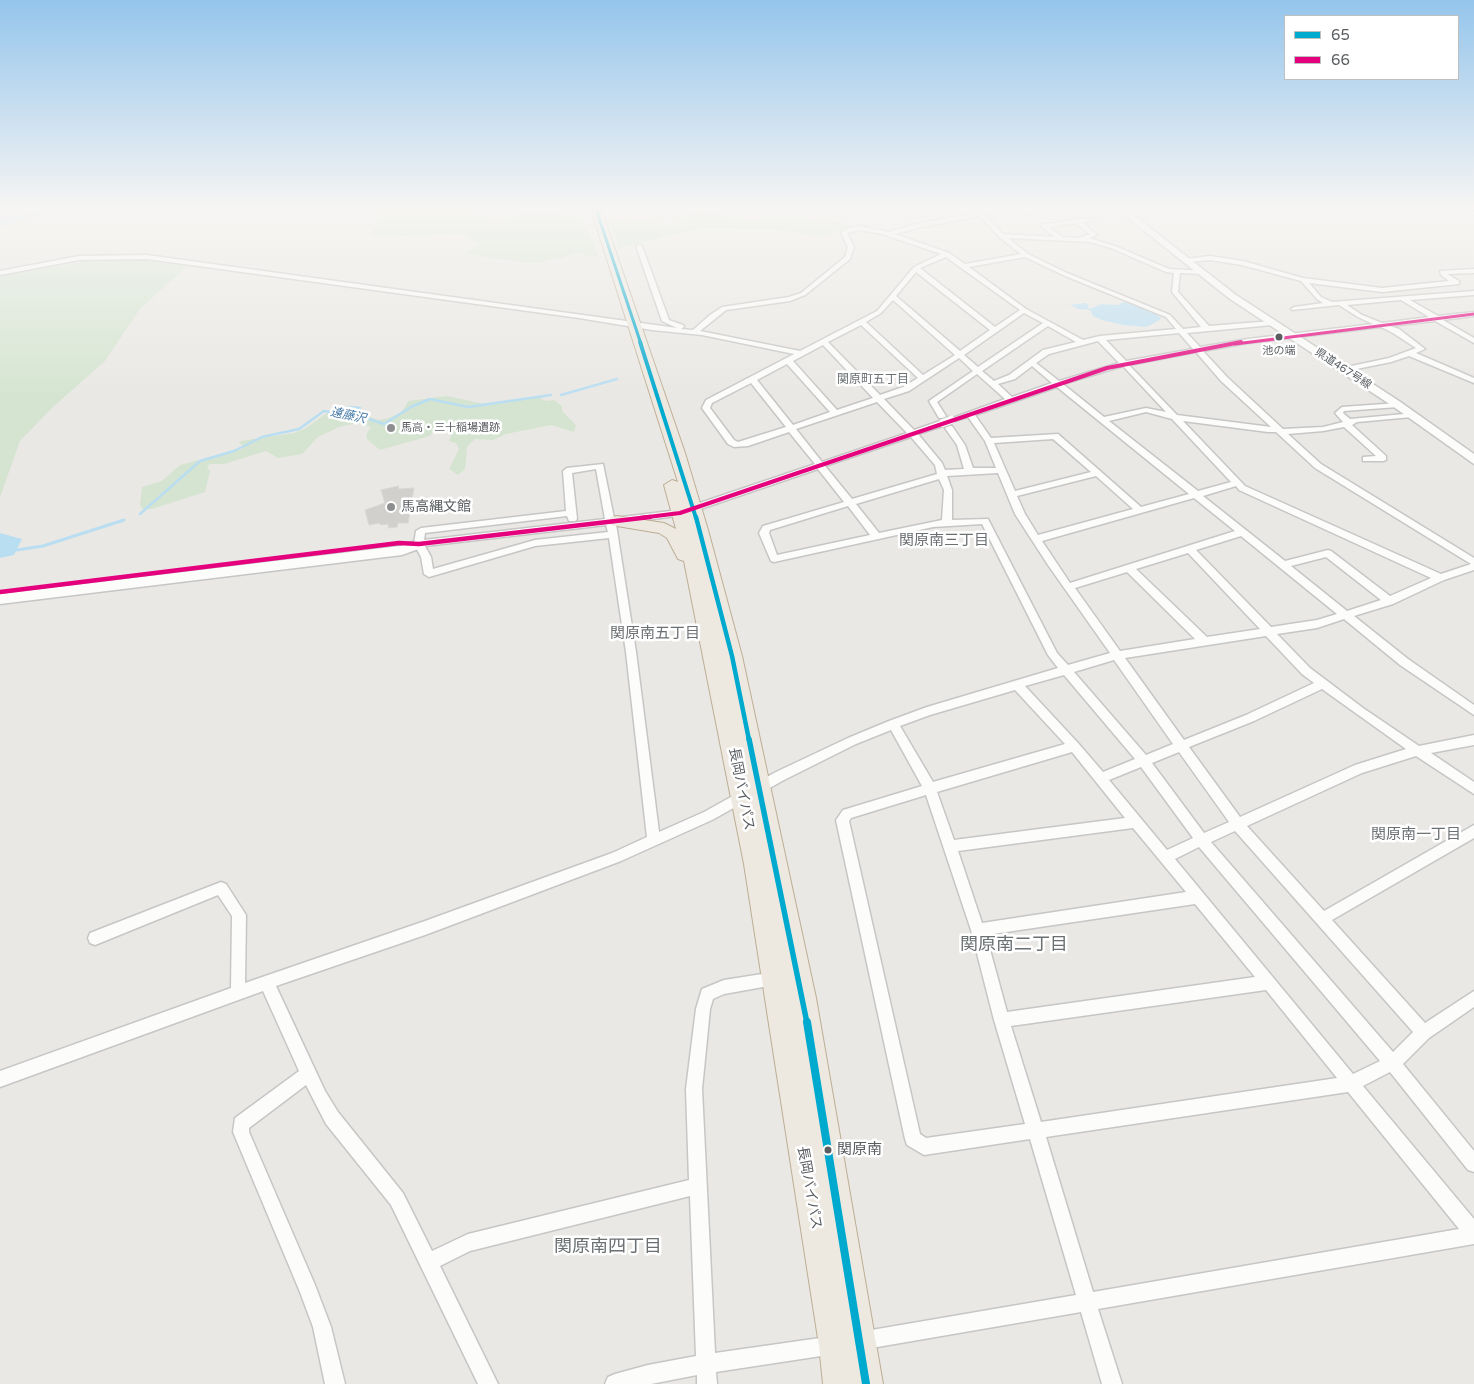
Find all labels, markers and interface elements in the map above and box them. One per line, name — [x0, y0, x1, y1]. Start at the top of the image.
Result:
legend — [1284, 15, 1459, 80]
text: 65 — [1331, 26, 1350, 44]
text: 66 — [1331, 51, 1350, 69]
marker: 池の端 — [1274, 332, 1284, 342]
place label: 池の端 — [1263, 344, 1295, 358]
street label: 県道467号線 — [1312, 346, 1374, 392]
district label: 関原町五丁目 — [837, 373, 909, 387]
water label: 遠藤沢 — [329, 405, 367, 427]
place label: 馬高・三十稲場遺跡 — [401, 421, 500, 435]
marker: 馬高・三十稲場遺跡 — [385, 422, 397, 434]
place label: 馬高縄文館 — [401, 499, 471, 515]
marker: 馬高縄文館 — [385, 501, 397, 513]
district label: 関原南三丁目 — [899, 532, 989, 550]
district label: 関原南五丁目 — [610, 625, 700, 643]
street label: 長岡バイパス — [725, 746, 757, 832]
district label: 関原南一丁目 — [1371, 826, 1461, 844]
district label: 関原南二丁目 — [960, 934, 1068, 956]
place label: 関原南 — [837, 1141, 882, 1159]
street label: 長岡バイパス — [793, 1145, 825, 1231]
marker: 関原南 — [823, 1145, 833, 1155]
district label: 関原南四丁目 — [554, 1236, 662, 1258]

